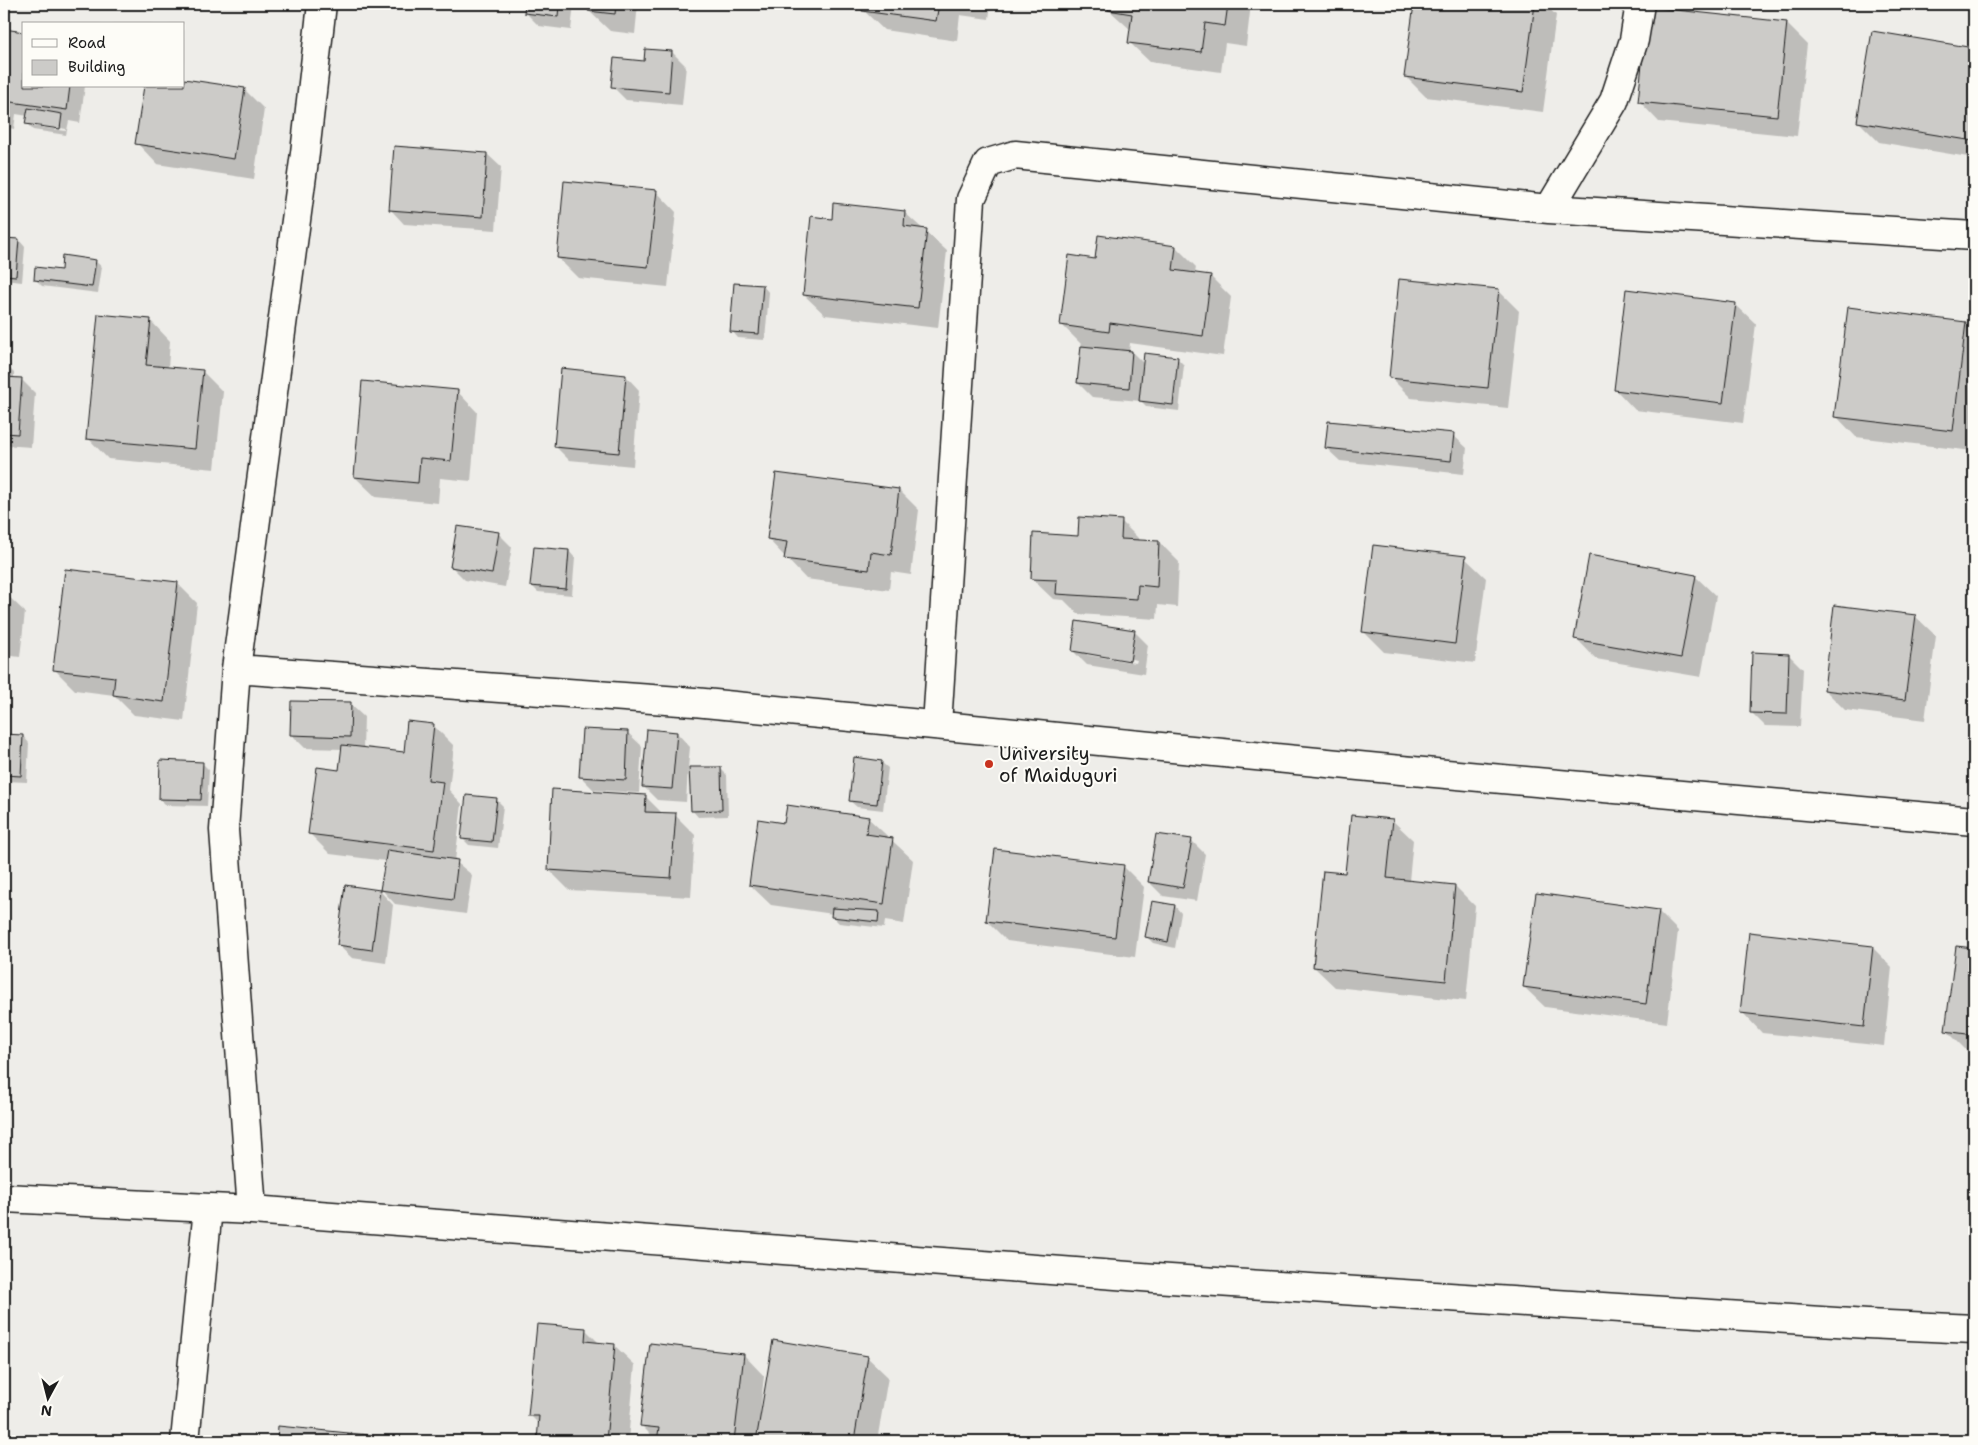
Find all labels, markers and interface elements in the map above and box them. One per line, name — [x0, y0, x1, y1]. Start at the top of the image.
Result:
legend — [22, 22, 185, 88]
text: Road — [68, 33, 106, 53]
text: Building — [68, 57, 125, 77]
place label: University of Maiduguri — [999, 741, 1118, 788]
marker: University of Maiduguri — [983, 758, 995, 770]
north arrow — [22, 1372, 72, 1422]
text: N — [40, 1401, 53, 1421]

